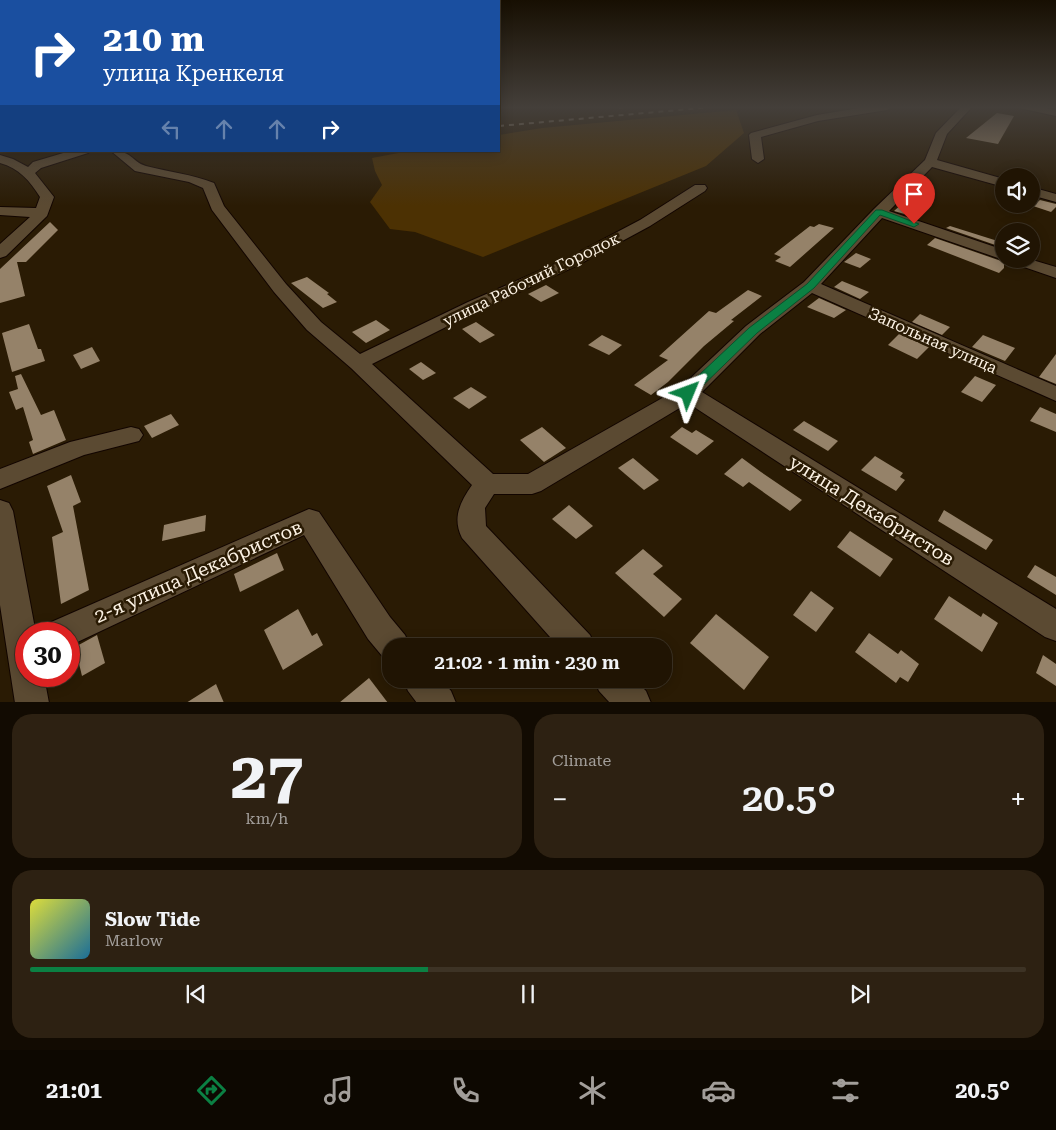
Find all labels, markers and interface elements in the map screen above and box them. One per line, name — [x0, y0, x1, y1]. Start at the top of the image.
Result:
text: 210 m — [103, 19, 204, 60]
icon: right — [20, 20, 85, 85]
text: улица Кренкеля — [103, 61, 284, 86]
icon: left — [157, 115, 185, 143]
icon: ahead — [210, 115, 238, 143]
icon: ahead — [263, 115, 291, 143]
icon: right — [316, 115, 344, 143]
map controls — [995, 168, 1040, 268]
button: sound — [995, 168, 1040, 213]
pin — [893, 173, 935, 224]
icon: arrive — [900, 180, 928, 208]
button: layers — [995, 223, 1040, 268]
street label: улица Рабочий Городок — [440, 228, 623, 331]
street label: Запольная улица — [865, 304, 1000, 378]
position arrow — [661, 366, 713, 418]
street label: улица Декабристов — [785, 450, 959, 571]
street label: 2-я улица Декабристов — [91, 515, 306, 628]
speed limit sign: 30 — [15, 622, 80, 687]
text: 21:02 · 1 min · 230 m — [434, 651, 620, 674]
text: 27 — [231, 738, 303, 814]
text: Climate — [552, 751, 611, 770]
text: 20.5° — [742, 776, 836, 820]
text: − — [552, 783, 568, 816]
text: + — [1010, 783, 1026, 816]
text: km/h — [246, 809, 288, 828]
text: Slow Tide — [105, 908, 200, 931]
text: Marlow — [105, 931, 163, 950]
icon: previous — [182, 980, 210, 1008]
icon: pause — [514, 980, 542, 1008]
icon: next — [846, 980, 874, 1008]
icon: directions — [194, 1073, 229, 1108]
icon: music — [321, 1073, 356, 1108]
icon: phone — [448, 1073, 483, 1108]
icon: climate — [575, 1073, 610, 1108]
icon: car — [701, 1073, 736, 1108]
icon: filters — [828, 1073, 863, 1108]
text: 21:01 — [46, 1078, 102, 1103]
text: 20.5° — [955, 1078, 1010, 1103]

